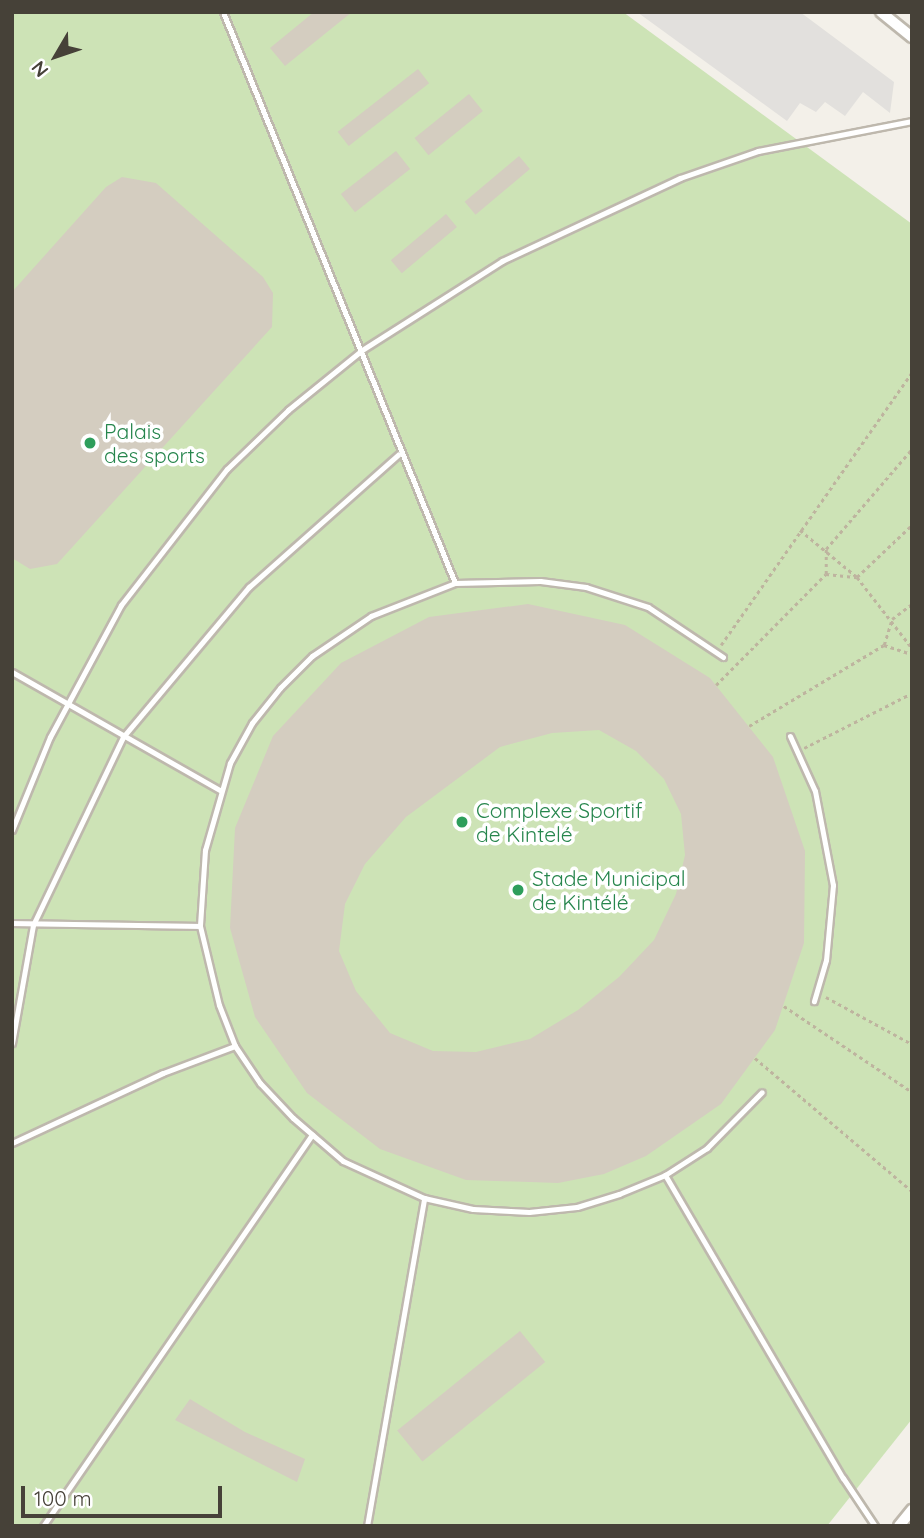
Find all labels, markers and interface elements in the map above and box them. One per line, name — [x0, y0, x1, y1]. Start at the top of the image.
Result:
north arrow — [21, 21, 91, 91]
text: N — [26, 56, 53, 82]
place label: Palais des sports — [104, 418, 205, 468]
marker: Palais des sports — [82, 435, 98, 451]
place label: Complexe Sportif de Kintelé — [476, 797, 643, 847]
marker: Complexe Sportif de Kintelé — [454, 814, 470, 830]
place label: Stade Municipal de Kintélé — [532, 865, 686, 915]
marker: Stade Municipal de Kintélé — [510, 882, 526, 898]
scale bar — [24, 1472, 226, 1516]
text: 100 m — [34, 1485, 92, 1511]

